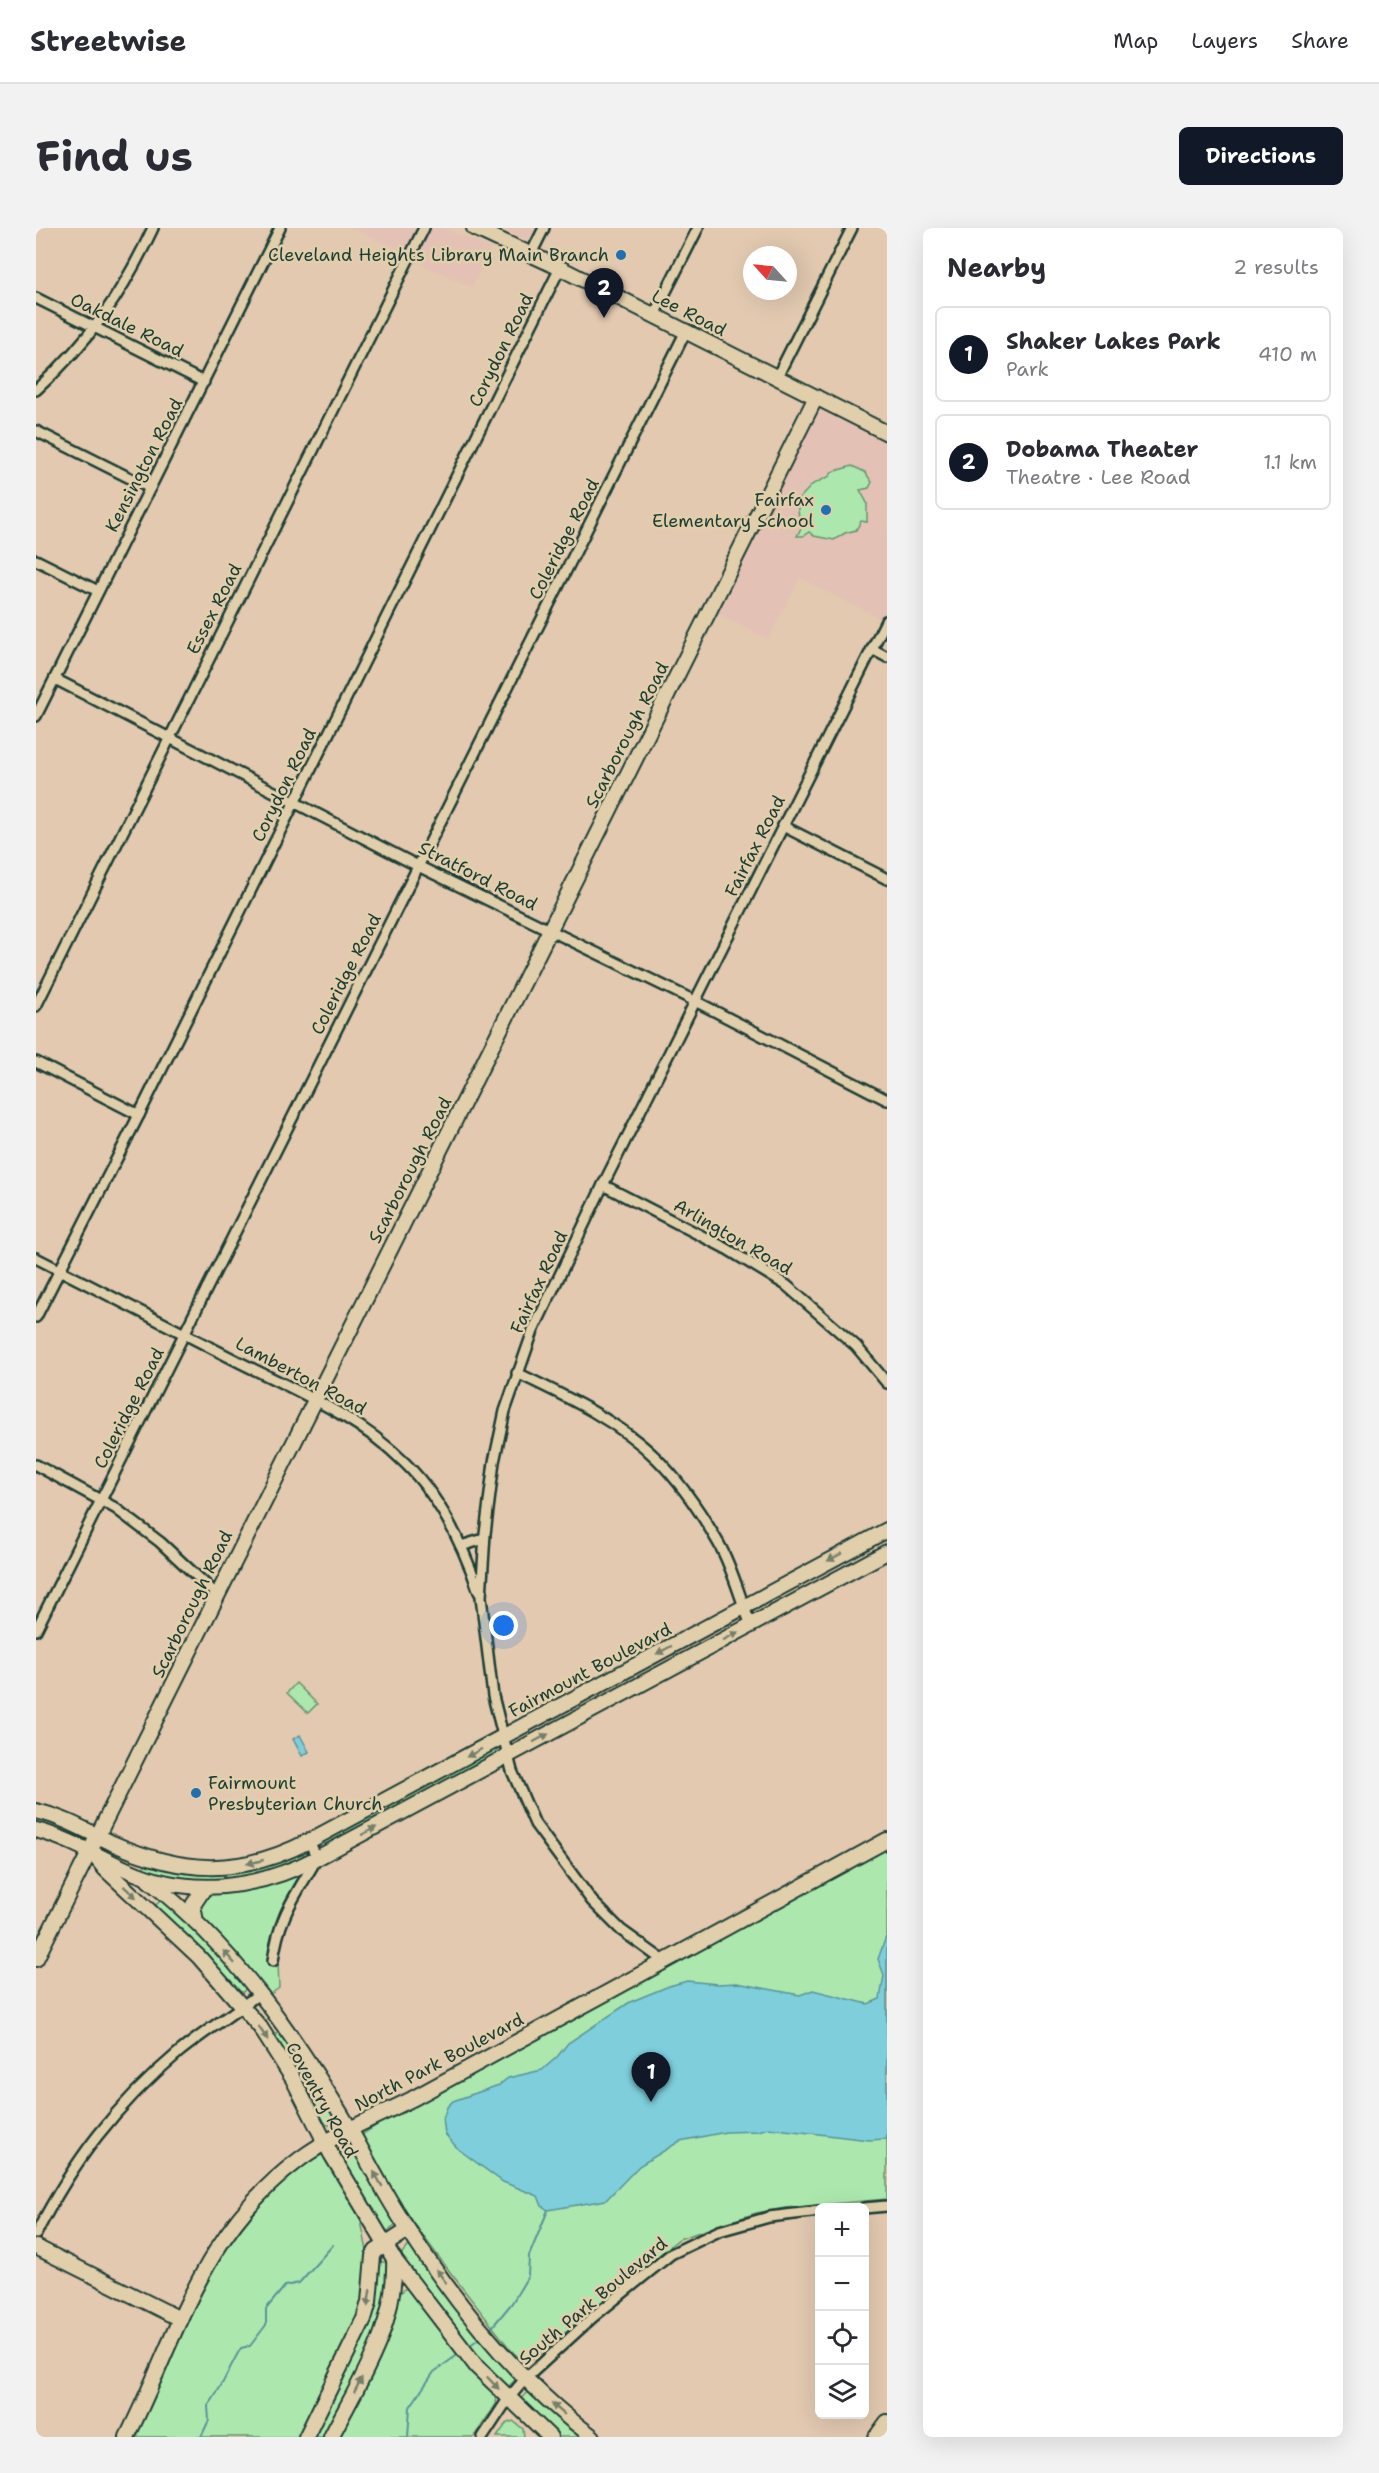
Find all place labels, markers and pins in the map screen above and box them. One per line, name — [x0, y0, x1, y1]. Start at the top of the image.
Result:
place label: Cleveland Heights Library Main Branch — [268, 243, 609, 267]
marker: Cleveland Heights Library Main Branch — [614, 248, 628, 262]
pin: 2 — [584, 268, 624, 318]
place label: Fairfax Elementary School — [652, 488, 815, 533]
marker: Fairfax Elementary School — [819, 503, 833, 517]
place label: Fairmount Presbyterian Church — [208, 1771, 383, 1816]
marker: Fairmount Presbyterian Church — [189, 1786, 203, 1800]
pin: 1 — [632, 2052, 670, 2102]

